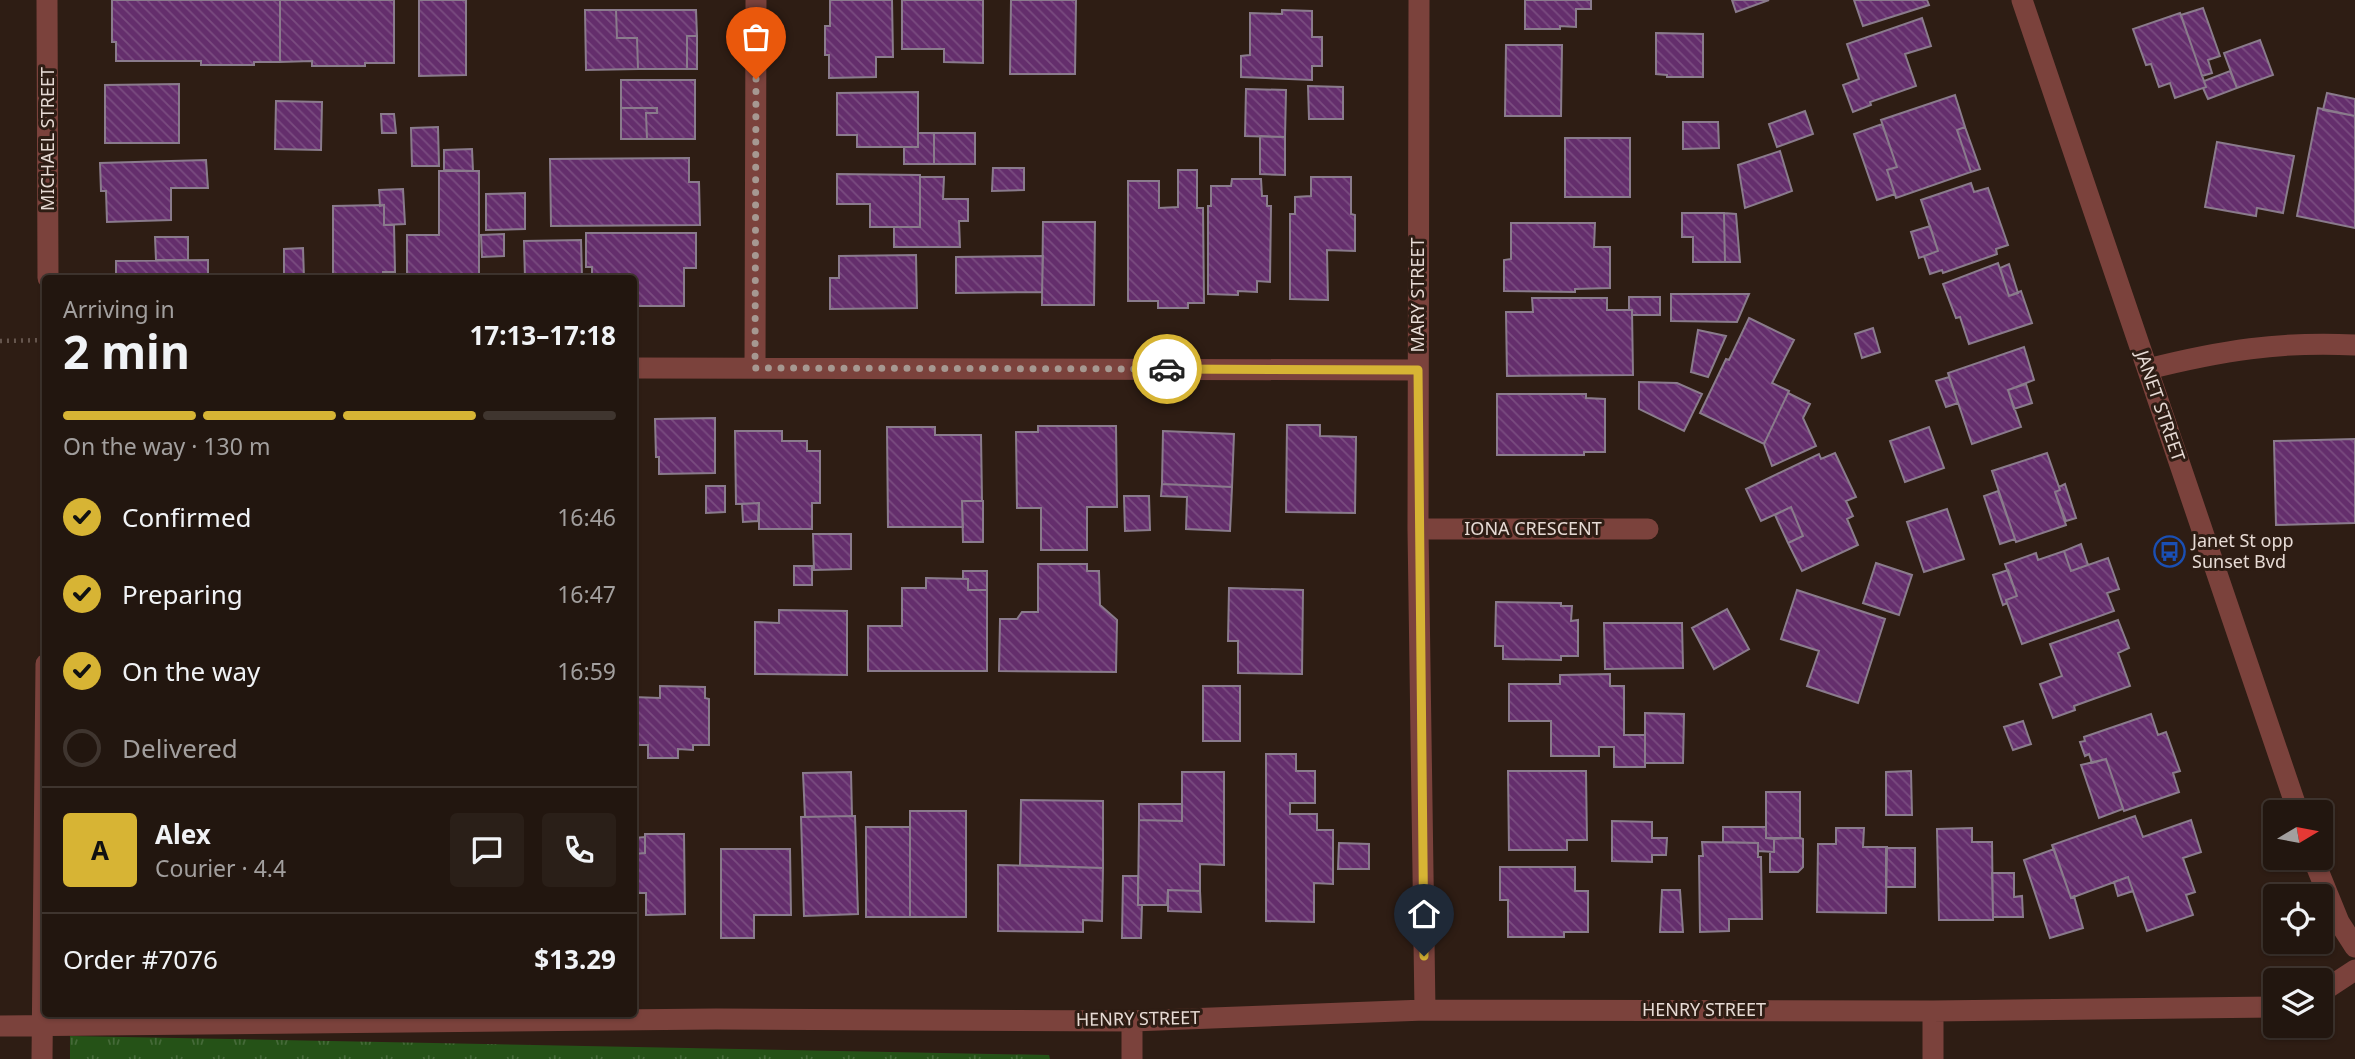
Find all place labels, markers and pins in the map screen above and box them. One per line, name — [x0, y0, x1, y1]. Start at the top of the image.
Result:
pin — [726, 7, 786, 79]
place label: Janet St opp Sunset Bvd — [2190, 528, 2294, 573]
bus stop icon: Janet St opp Sunset Bvd — [2152, 534, 2186, 568]
pin — [1394, 884, 1454, 956]

